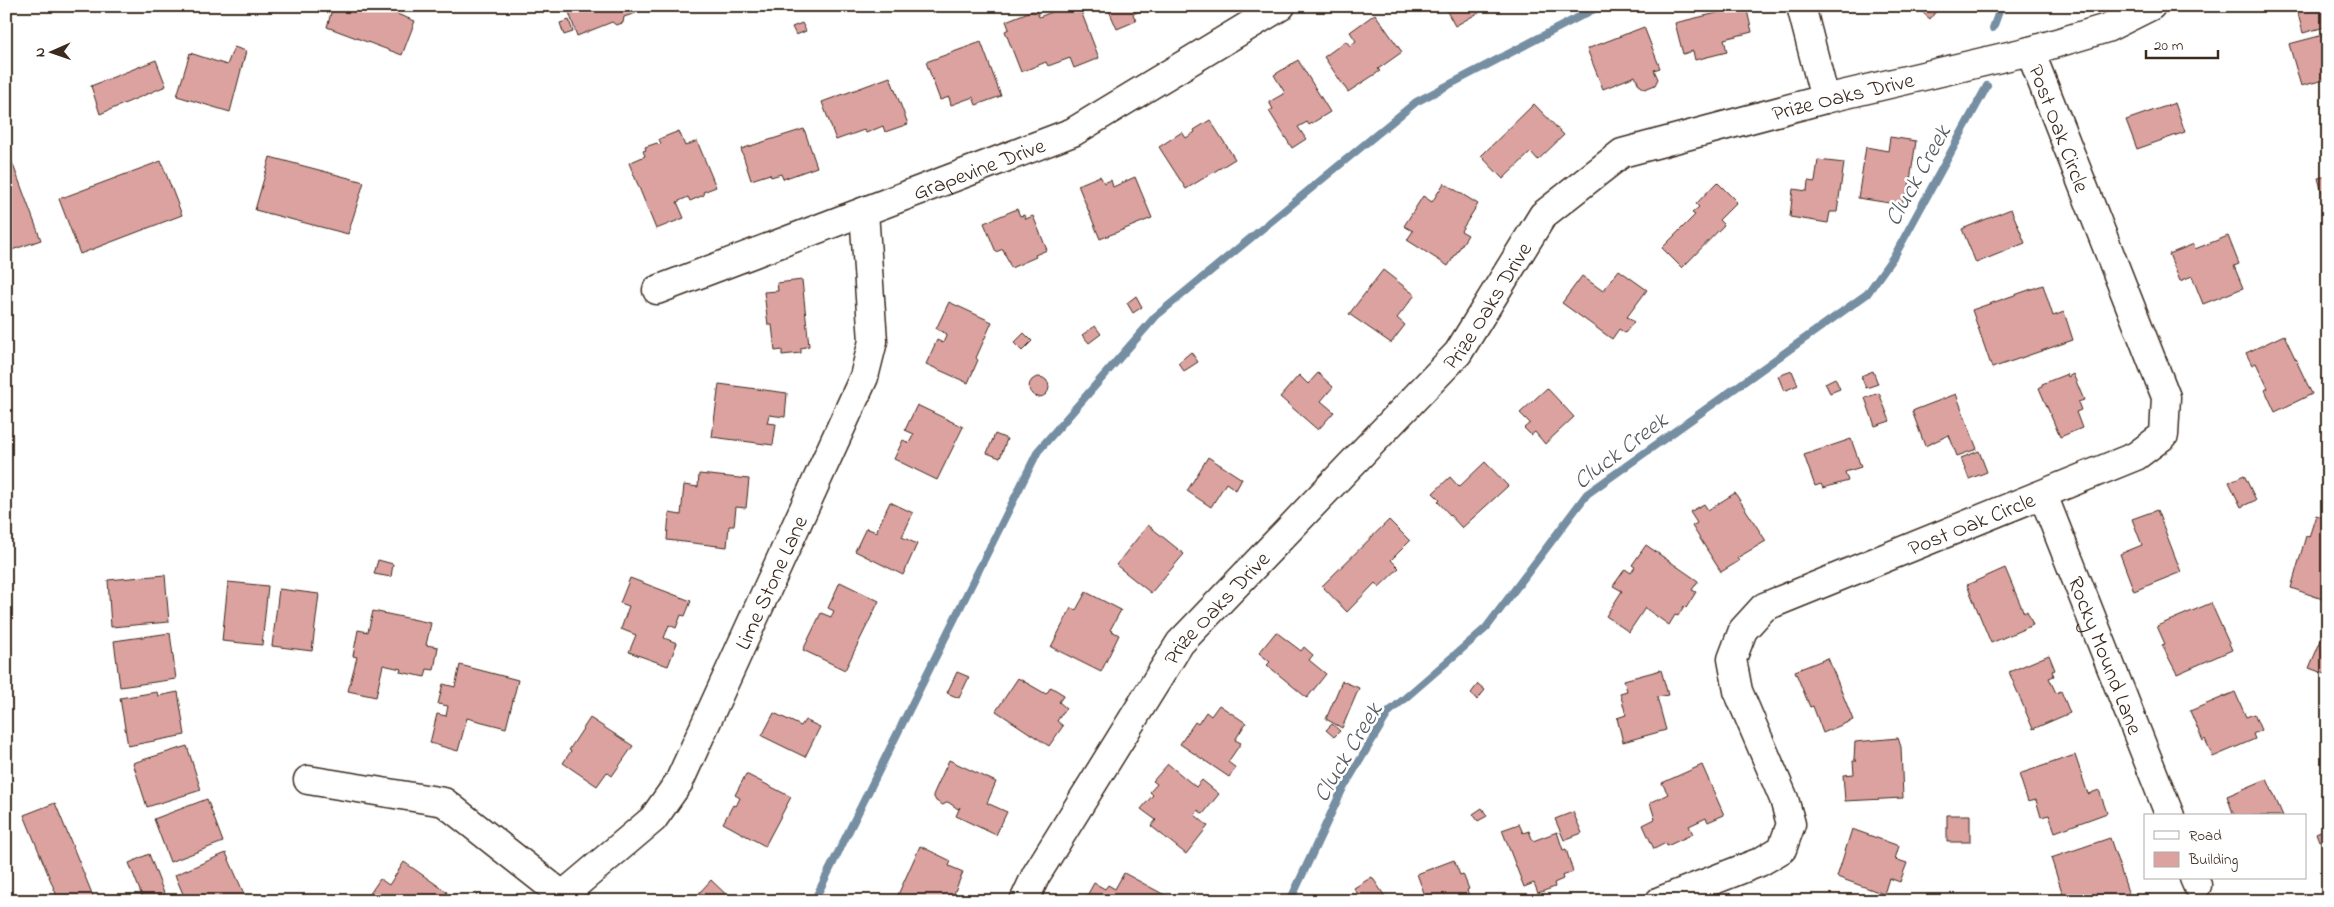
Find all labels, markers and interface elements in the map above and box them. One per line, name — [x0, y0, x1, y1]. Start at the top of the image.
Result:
north arrow — [28, 28, 78, 78]
scale bar — [2146, 28, 2219, 60]
text: 20 m — [2154, 35, 2184, 57]
text: N — [30, 47, 51, 57]
street label: Post Oak Circle — [2018, 61, 2096, 198]
street label: Prize Oaks Drive — [1769, 66, 1918, 131]
water label: Cluck Creek — [1877, 118, 1962, 233]
street label: Grapevine Drive — [909, 131, 1050, 210]
street label: Prize Oaks Drive — [1437, 237, 1542, 379]
water label: Cluck Creek — [1567, 404, 1677, 499]
street label: Post Oak Circle — [1904, 486, 2041, 566]
street label: Lime Stone Lane — [728, 511, 818, 656]
street label: Prize Oaks Drive — [1157, 545, 1279, 672]
street label: Rocky Mound Lane — [2058, 572, 2149, 740]
water label: Cluck Creek — [1306, 696, 1393, 810]
legend — [2144, 814, 2306, 880]
text: Road — [2189, 825, 2222, 847]
text: Building — [2188, 849, 2238, 872]

